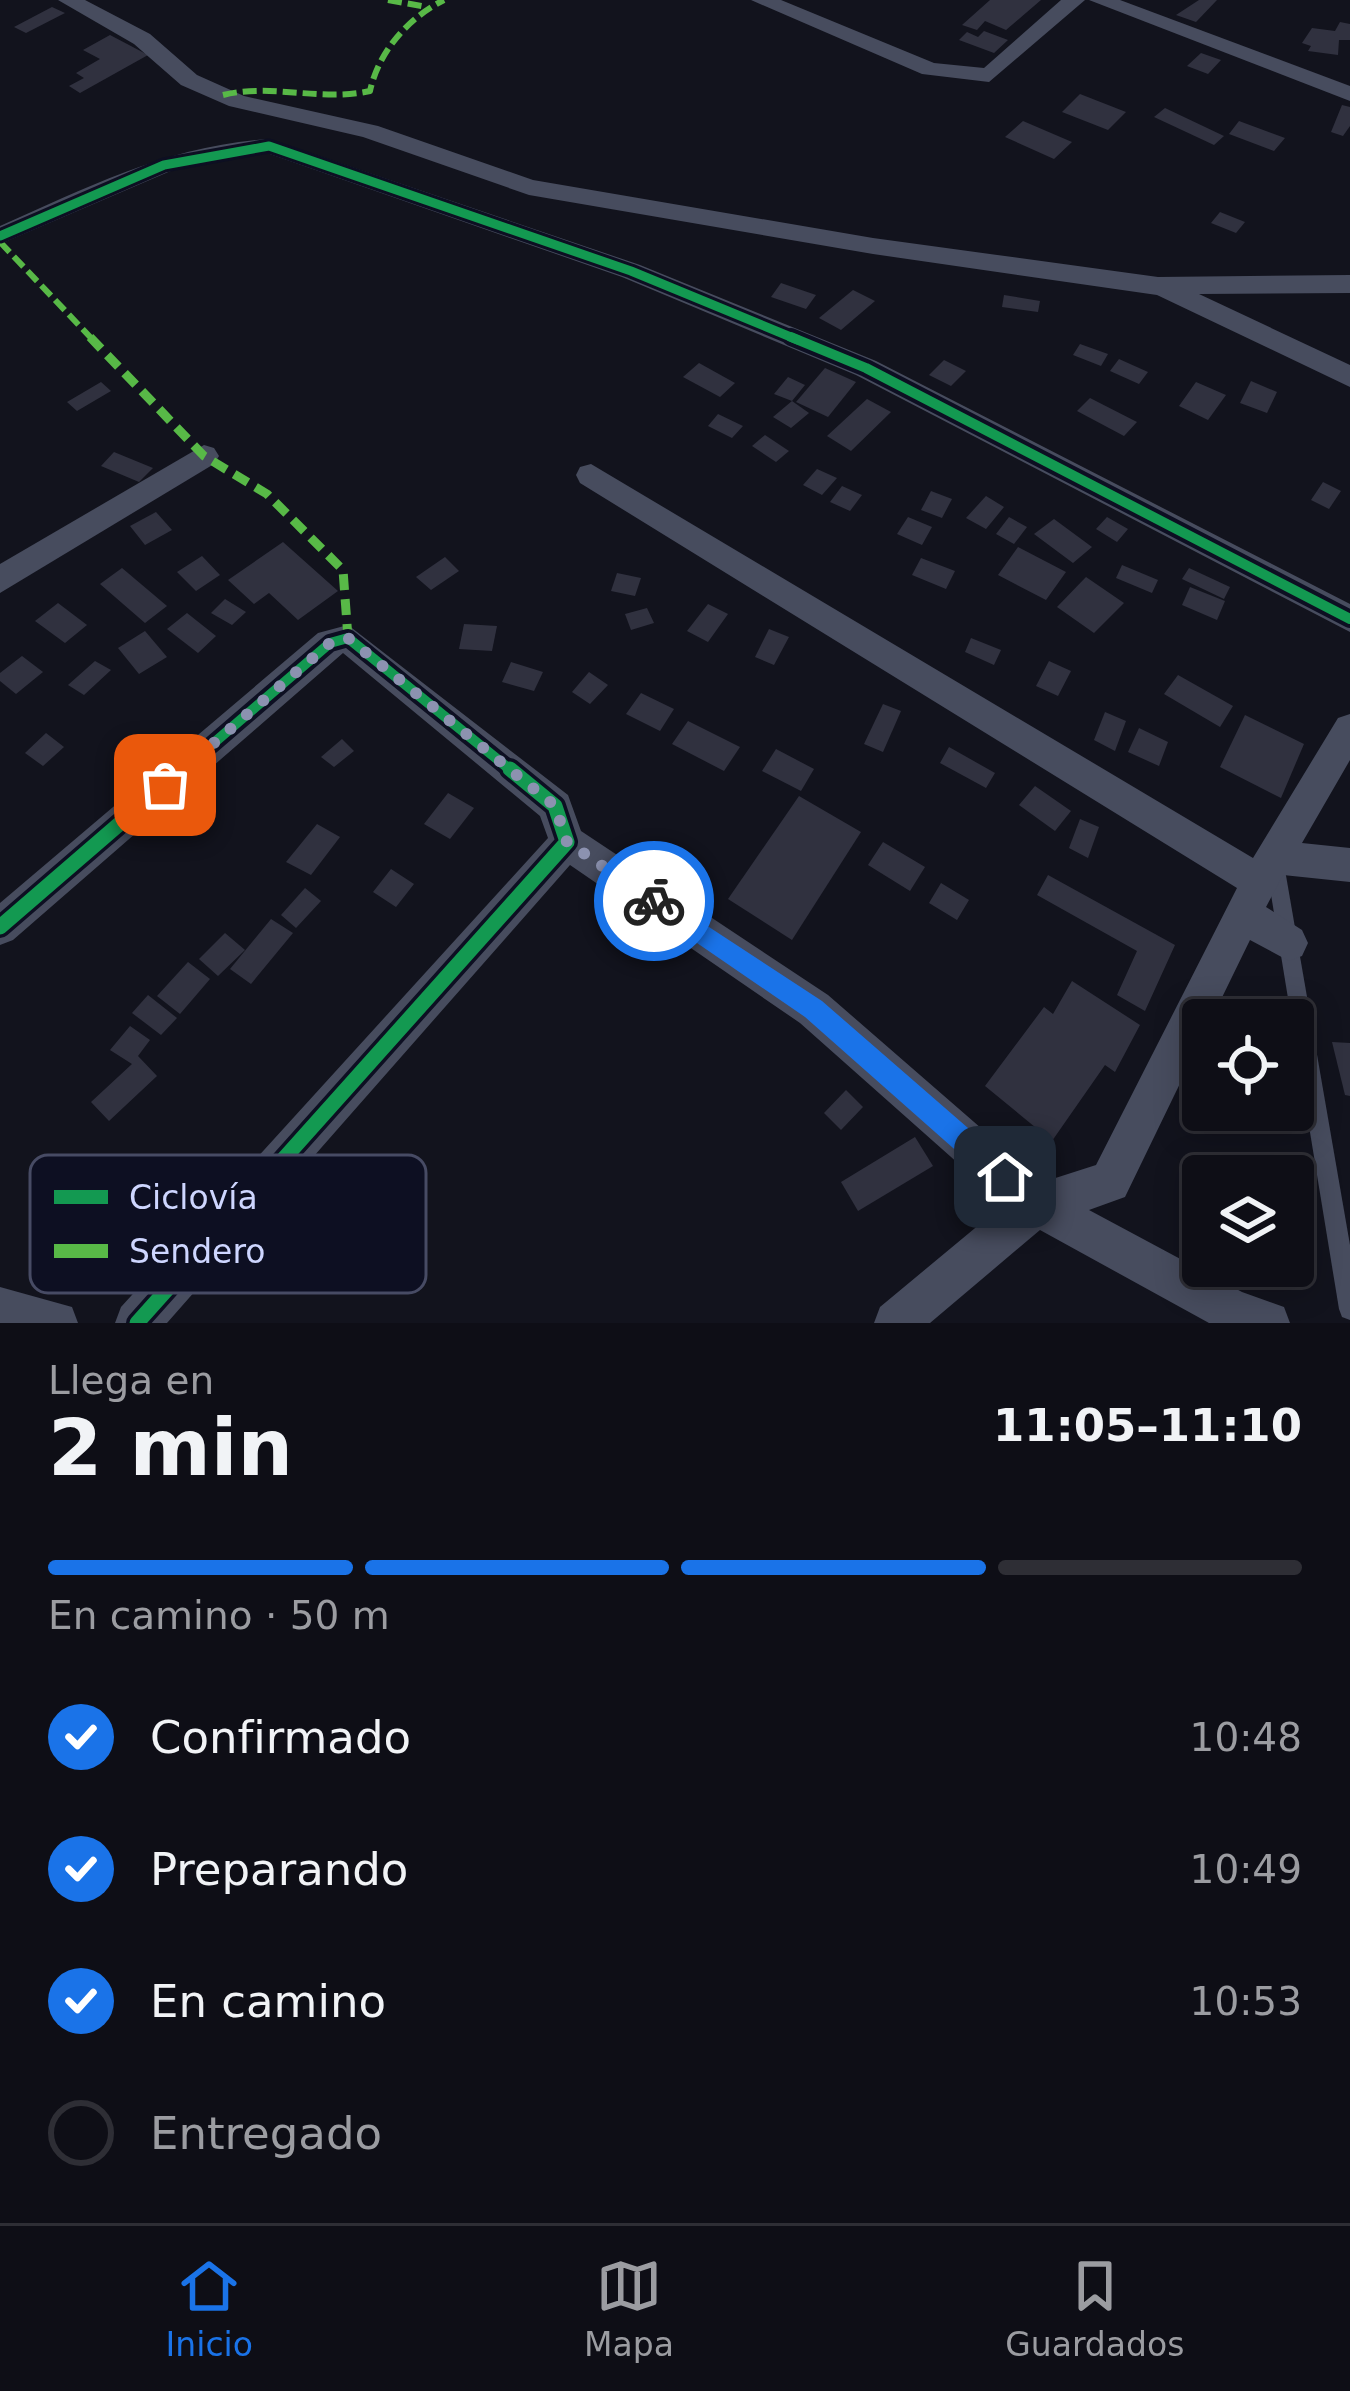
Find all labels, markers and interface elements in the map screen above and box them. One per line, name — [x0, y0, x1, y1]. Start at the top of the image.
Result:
pin — [114, 734, 216, 836]
icon: bag — [132, 752, 198, 818]
courier — [594, 841, 714, 961]
icon: bike — [621, 868, 687, 934]
map controls — [1182, 999, 1314, 1287]
button: locate — [1182, 999, 1314, 1131]
pin — [954, 1126, 1056, 1228]
icon: home — [972, 1144, 1038, 1210]
legend — [30, 1155, 426, 1293]
button: layers — [1182, 1155, 1314, 1287]
text: Ciclovía — [129, 1178, 258, 1217]
text: Sendero — [129, 1232, 265, 1271]
text: Llega en — [48, 1358, 214, 1403]
text: 11:05–11:10 — [993, 1399, 1302, 1452]
text: 2 min — [48, 1403, 293, 1493]
text: En camino · 50 m — [48, 1593, 390, 1638]
icon: check — [48, 1704, 114, 1770]
text: Confirmado — [150, 1711, 411, 1764]
text: 10:48 — [1190, 1715, 1302, 1760]
icon: check — [48, 1836, 114, 1902]
text: Preparando — [150, 1843, 408, 1896]
text: 10:49 — [1190, 1847, 1302, 1892]
icon: check — [48, 1968, 114, 2034]
text: En camino — [150, 1975, 386, 2028]
text: 10:53 — [1190, 1979, 1302, 2024]
text: Entregado — [150, 2107, 382, 2160]
tab: Inicio — [166, 2253, 253, 2364]
tab: Mapa — [584, 2253, 674, 2364]
tab: Guardados — [1005, 2253, 1184, 2364]

